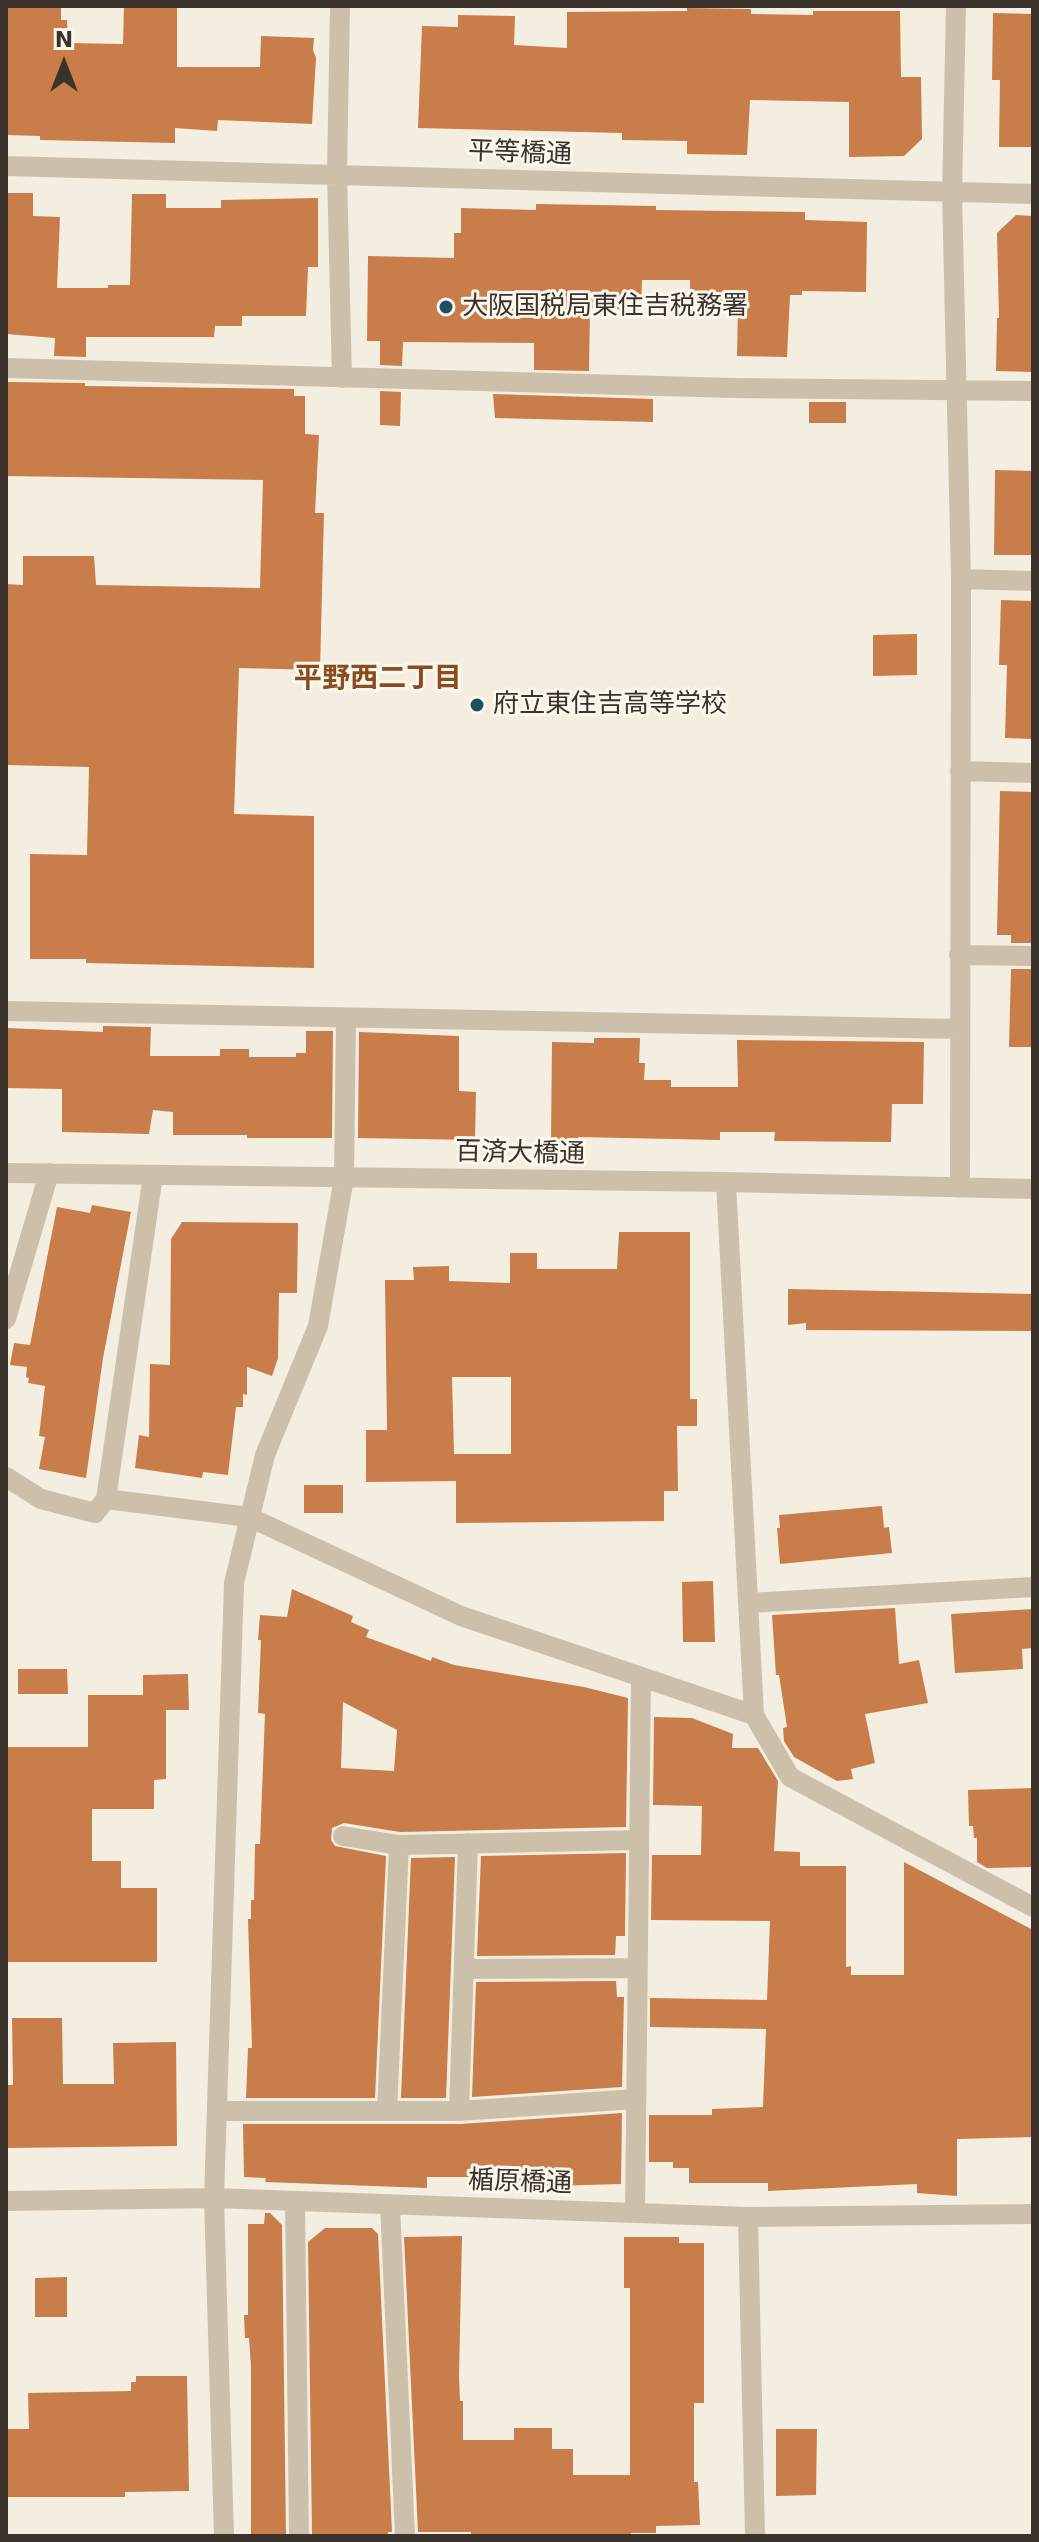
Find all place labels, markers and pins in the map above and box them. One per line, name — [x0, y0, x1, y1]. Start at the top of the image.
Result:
place label: 大阪国税局東住吉税務署 — [462, 291, 748, 323]
marker: 大阪国税局東住吉税務署 — [437, 298, 455, 316]
place label: 府立東住吉高等学校 — [493, 689, 727, 721]
marker: 府立東住吉高等学校 — [468, 696, 486, 714]

